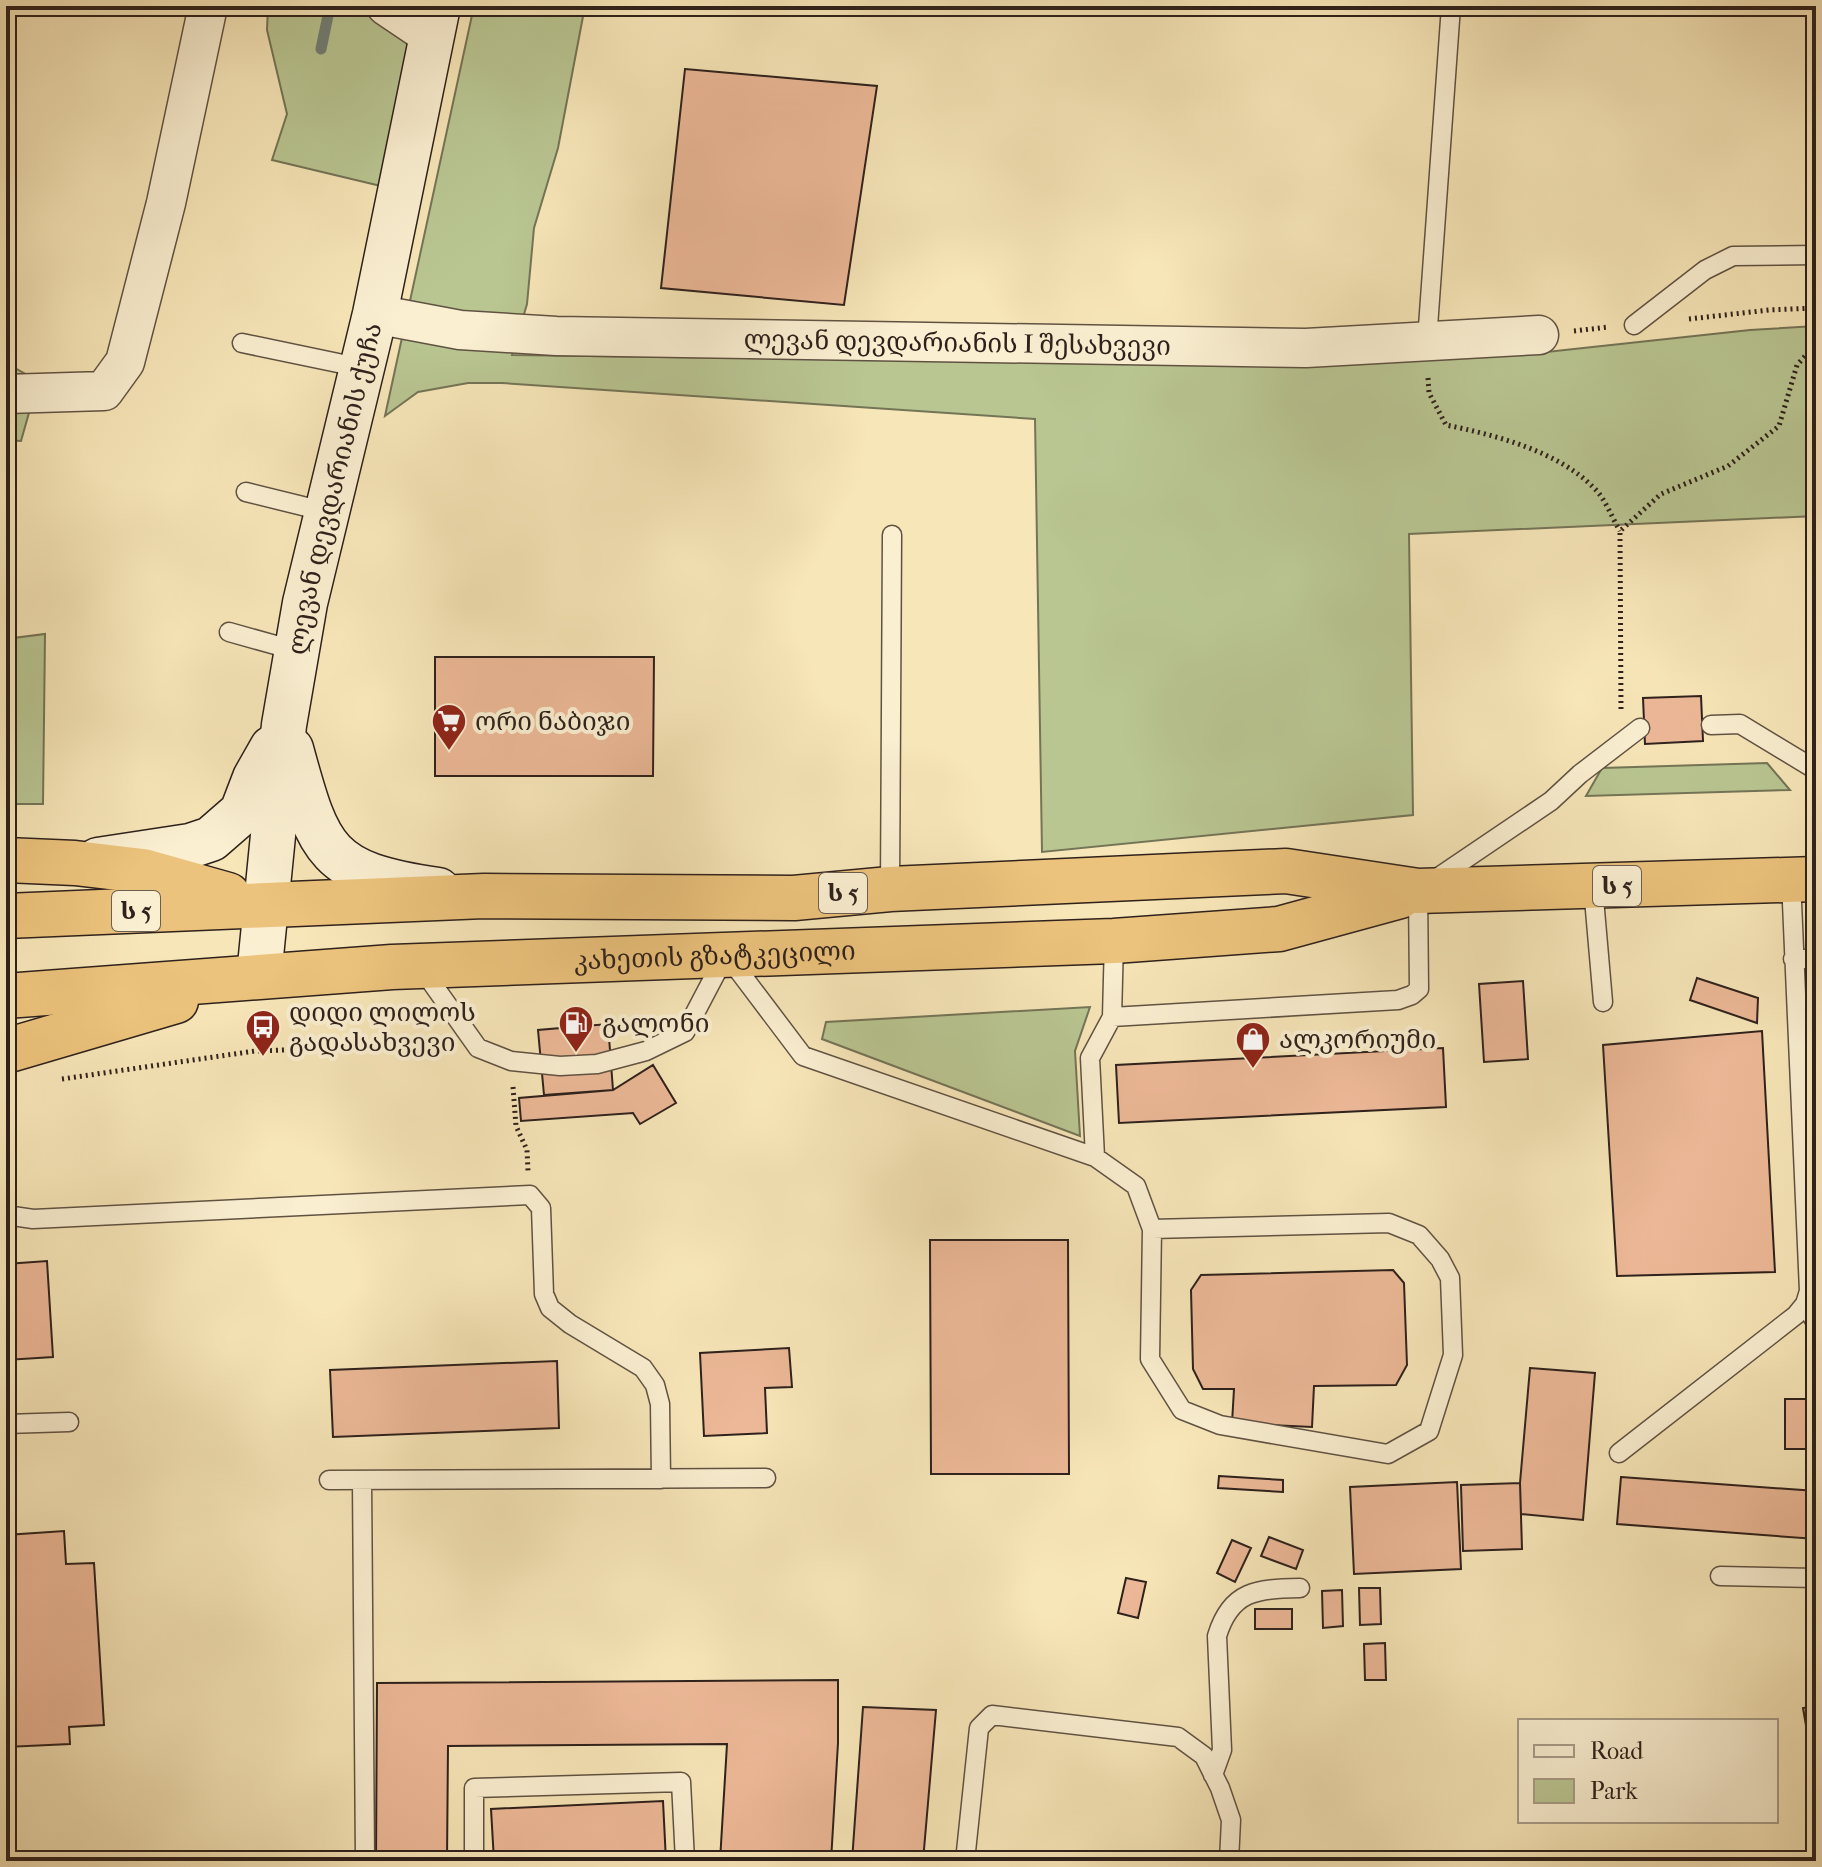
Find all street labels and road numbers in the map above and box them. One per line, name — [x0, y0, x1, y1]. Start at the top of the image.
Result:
street label: ლევან დევდარიანის ქუჩა — [281, 320, 388, 657]
street label: ლევან დევდარიანის I შესახვევი — [743, 324, 1171, 362]
road number: ს 5 — [1593, 866, 1641, 906]
road number: ს 5 — [819, 873, 867, 913]
road number: ს 5 — [112, 891, 160, 931]
street label: კახეთის გზატკეცილი — [573, 935, 856, 976]

